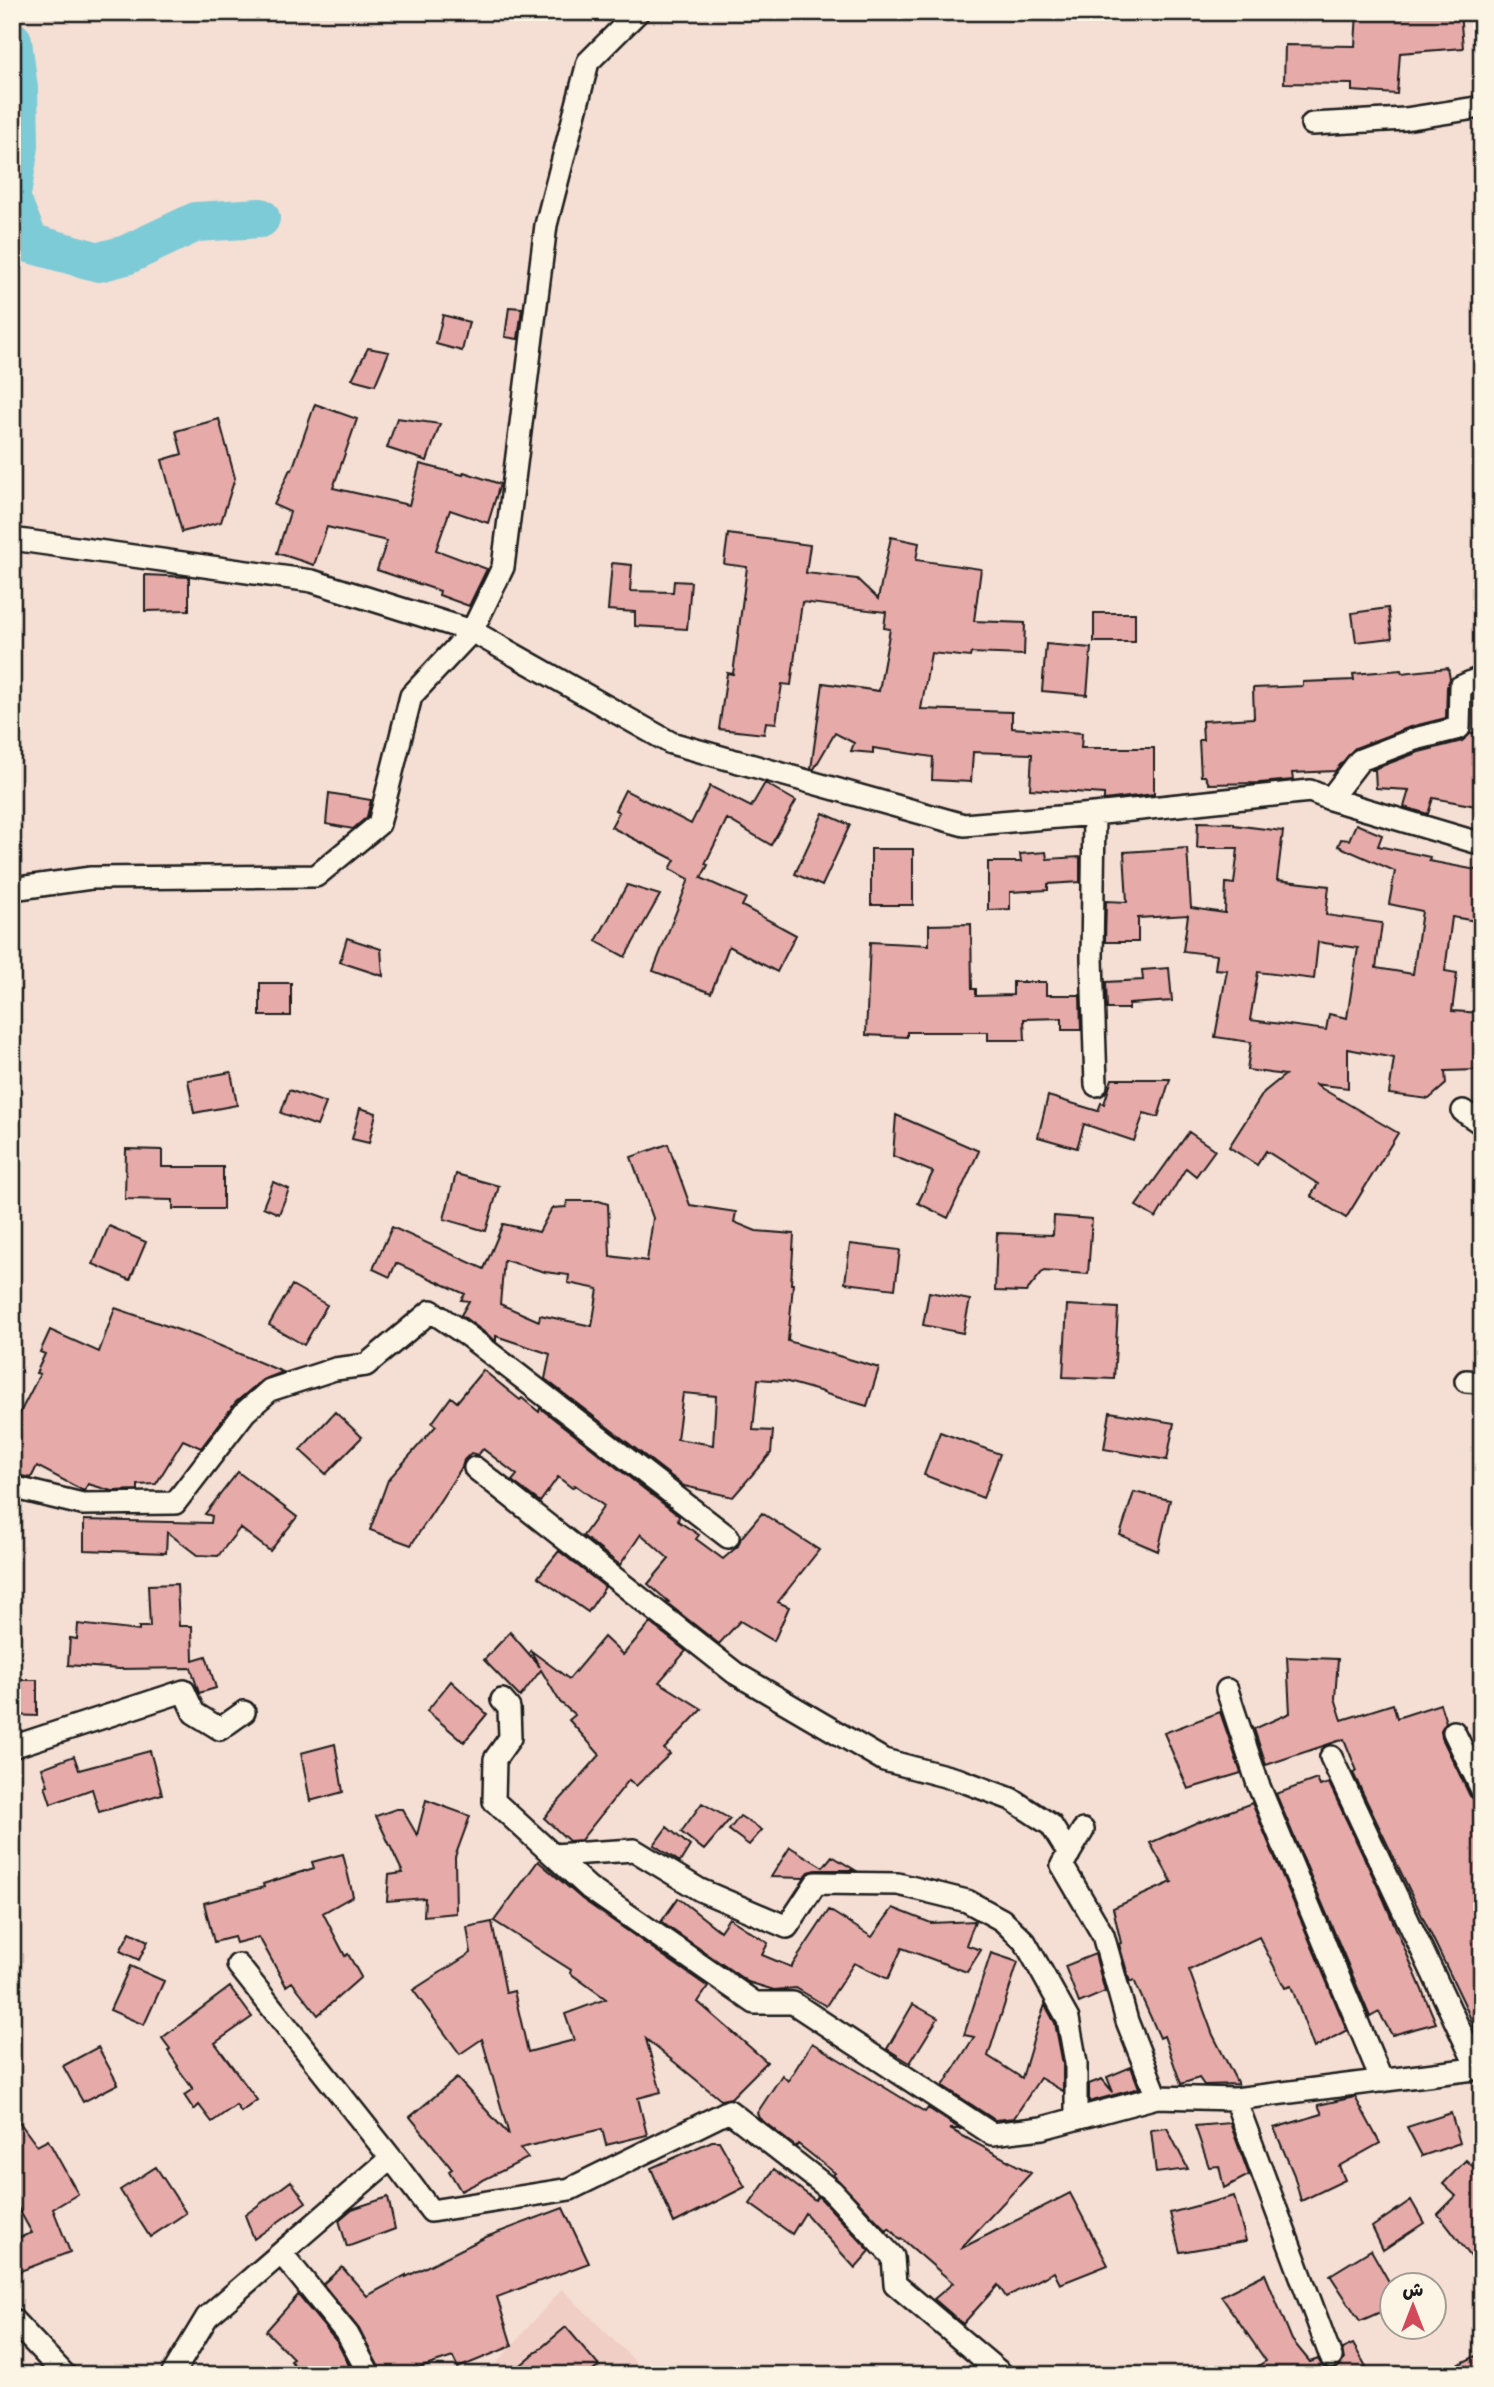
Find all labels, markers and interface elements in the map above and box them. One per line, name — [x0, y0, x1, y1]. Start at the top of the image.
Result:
north arrow — [1378, 2272, 1448, 2342]
text: ش — [1403, 2278, 1424, 2303]

